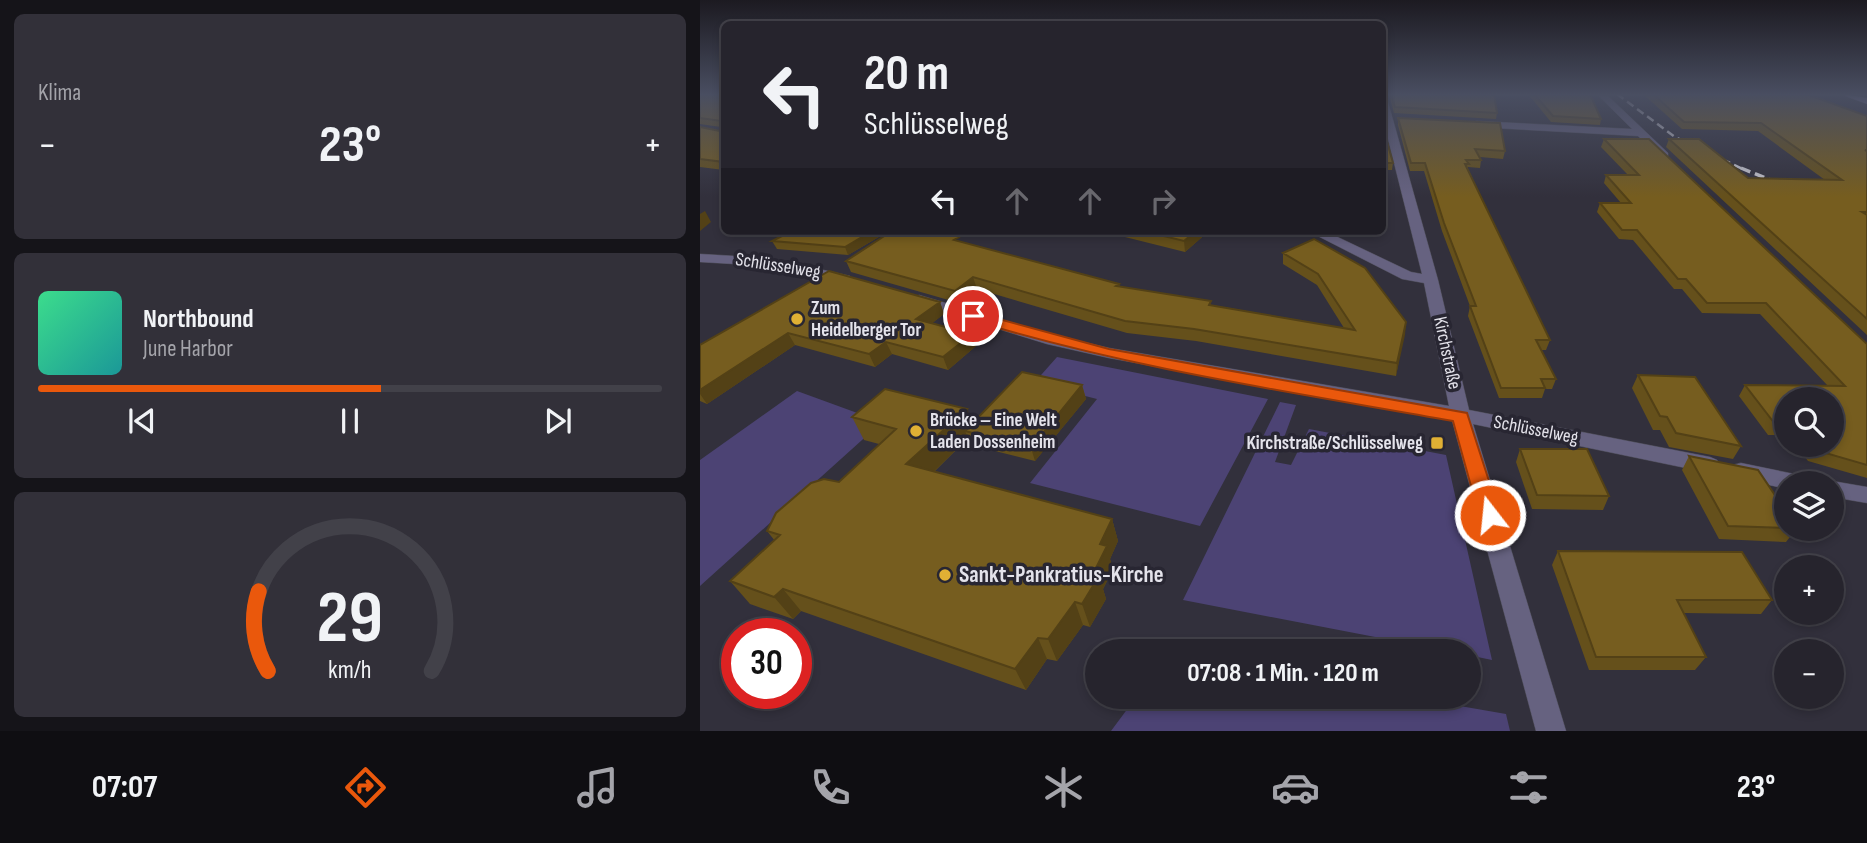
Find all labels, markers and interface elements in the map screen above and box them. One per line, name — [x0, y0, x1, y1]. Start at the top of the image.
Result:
text: 20 m — [864, 45, 949, 104]
icon: left — [749, 49, 840, 140]
text: Klima — [38, 79, 81, 107]
text: Schlüsselweg — [864, 105, 1008, 144]
text: 23° — [319, 114, 381, 177]
text: − — [38, 123, 57, 168]
text: + — [643, 123, 662, 168]
icon: left — [925, 182, 963, 220]
icon: ahead — [998, 182, 1036, 220]
icon: ahead — [1071, 182, 1109, 220]
icon: right — [1144, 182, 1182, 220]
street label: Schlüsselweg — [734, 248, 823, 284]
pin — [943, 286, 1003, 346]
place label: Zum Heidelberger Tor — [811, 297, 921, 342]
icon: arrive — [954, 297, 992, 335]
text: Northbound — [143, 304, 254, 335]
marker: Zum Heidelberger Tor — [789, 311, 805, 327]
street label: Kirchstraße — [1428, 315, 1466, 391]
text: June Harbor — [143, 335, 233, 363]
map controls — [1774, 387, 1844, 709]
button: search — [1774, 387, 1844, 457]
icon: previous — [123, 402, 161, 440]
icon: pause — [331, 402, 369, 440]
icon: next — [539, 402, 577, 440]
place label: Brücke – Eine Welt Laden Dossenheim — [930, 409, 1057, 454]
street label: Schlüsselweg — [1492, 411, 1581, 450]
marker: Brücke – Eine Welt Laden Dossenheim — [908, 423, 924, 439]
place label: Kirchstraße/Schlüsselweg — [1246, 432, 1423, 455]
marker: Kirchstraße/Schlüsselweg — [1429, 435, 1445, 451]
button: layers — [1774, 471, 1844, 541]
position arrow — [1453, 478, 1527, 552]
button: + — [1774, 555, 1844, 625]
place label: Sankt-Pankratius-Kirche — [959, 561, 1163, 589]
marker: Sankt-Pankratius-Kirche — [937, 567, 953, 583]
text: 29 — [317, 575, 383, 663]
speed limit sign: 30 — [721, 618, 812, 709]
button: − — [1774, 639, 1844, 709]
text: km/h — [328, 654, 372, 685]
text: 07:08 · 1 Min. · 120 m — [1187, 658, 1379, 689]
icon: directions — [341, 763, 390, 812]
icon: music — [573, 763, 622, 812]
icon: phone — [806, 763, 855, 812]
icon: climate — [1039, 763, 1088, 812]
icon: car — [1271, 763, 1320, 812]
icon: filters — [1504, 763, 1553, 812]
text: 07:07 — [92, 768, 157, 807]
text: 23° — [1737, 768, 1775, 807]

